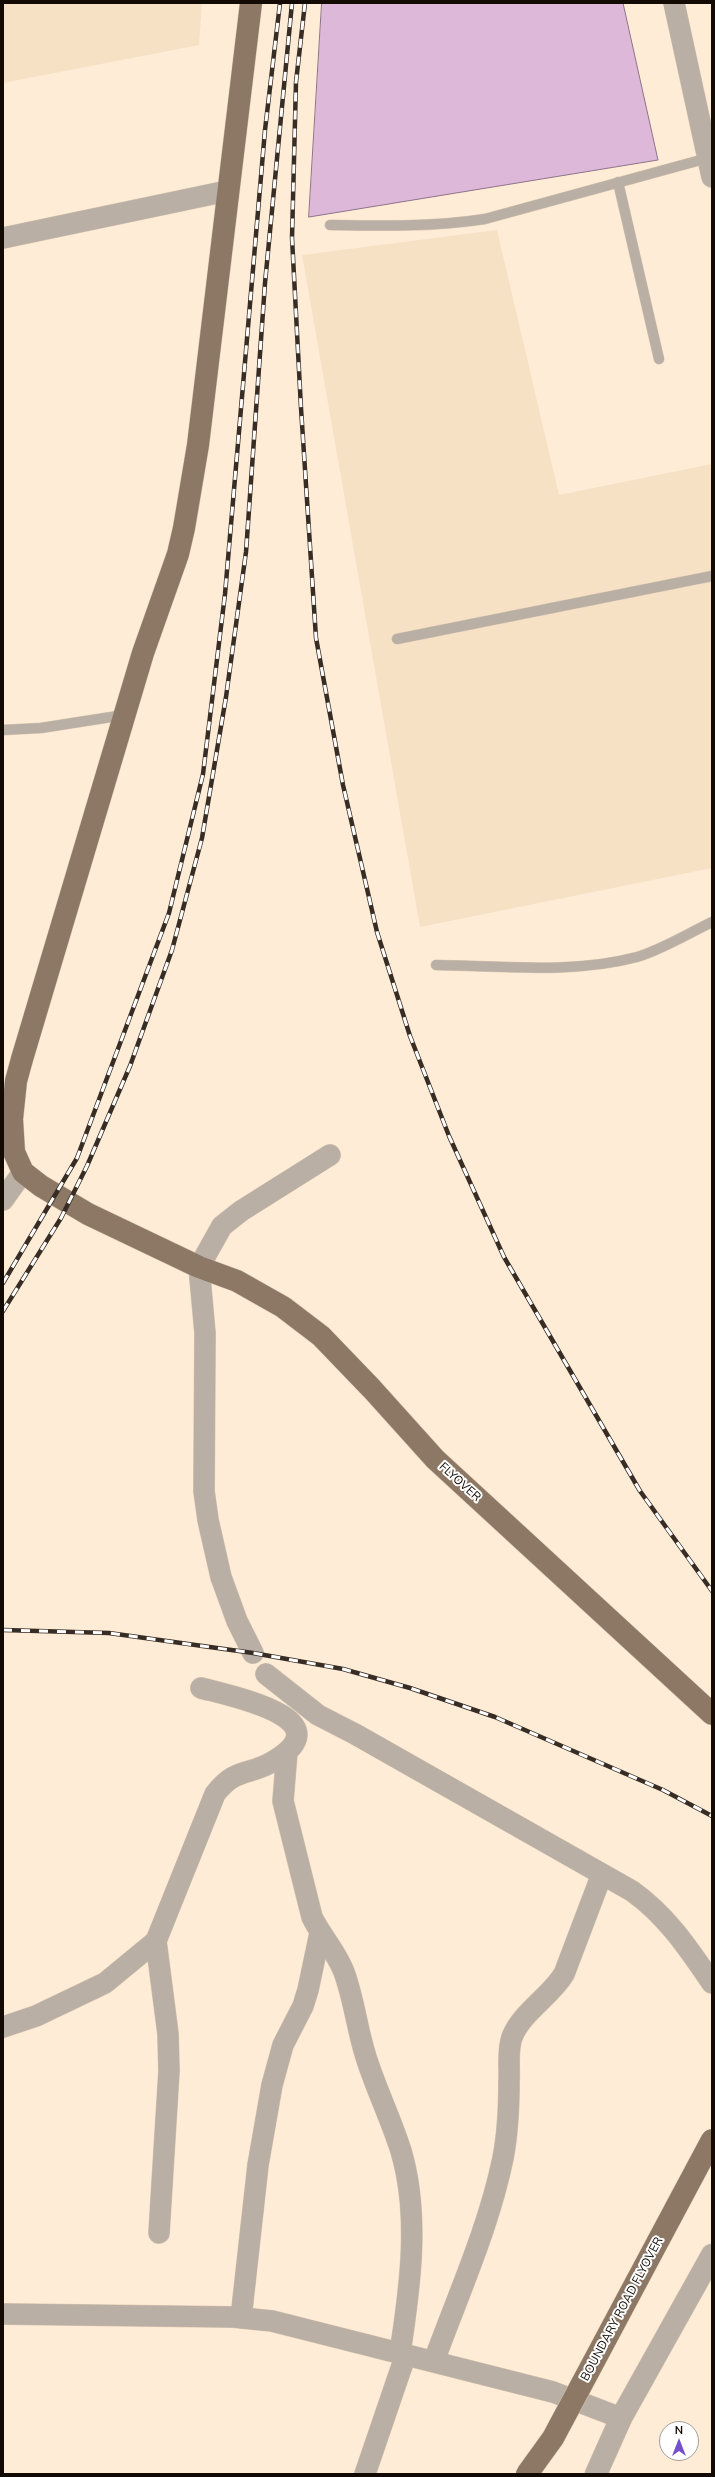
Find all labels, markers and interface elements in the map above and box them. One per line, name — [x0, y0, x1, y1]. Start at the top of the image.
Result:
street label: FLYOVER — [436, 1459, 484, 1505]
street label: BOUNDARY ROAD FLYOVER — [578, 2234, 666, 2384]
north arrow — [659, 2421, 699, 2461]
text: N — [675, 2423, 683, 2437]

